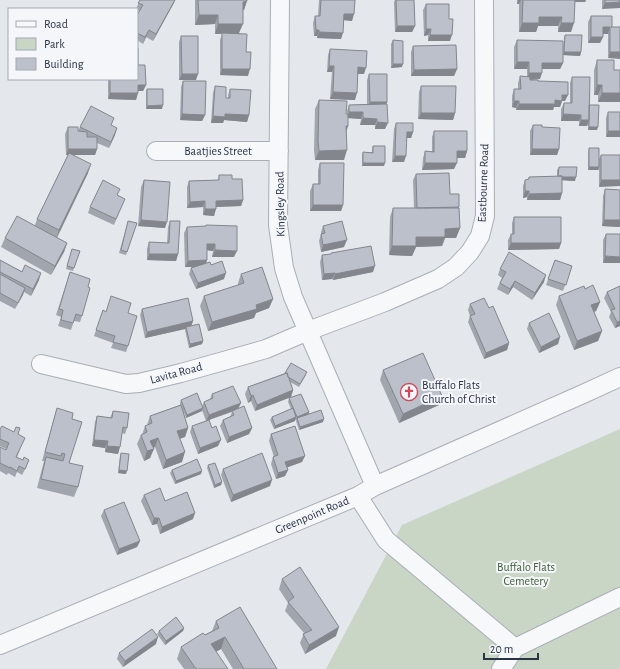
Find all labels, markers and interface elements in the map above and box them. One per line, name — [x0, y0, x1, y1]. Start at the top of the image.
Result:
legend — [8, 8, 138, 80]
text: Road — [44, 18, 68, 30]
text: Park — [44, 38, 65, 50]
text: Building — [44, 58, 84, 70]
street label: Eastbourne Road — [476, 143, 490, 223]
street label: Baatjies Street — [184, 145, 252, 158]
street label: Kingsley Road — [273, 171, 288, 237]
street label: Lavita Road — [149, 360, 203, 386]
place label: Buffalo Flats Church of Christ — [422, 379, 496, 405]
church icon: Buffalo Flats Church of Christ — [399, 382, 419, 402]
street label: Greenpoint Road — [273, 494, 351, 536]
park label: Buffalo Flats Cemetery — [497, 561, 555, 588]
scale bar — [484, 635, 538, 661]
text: 20 m — [490, 643, 513, 655]

